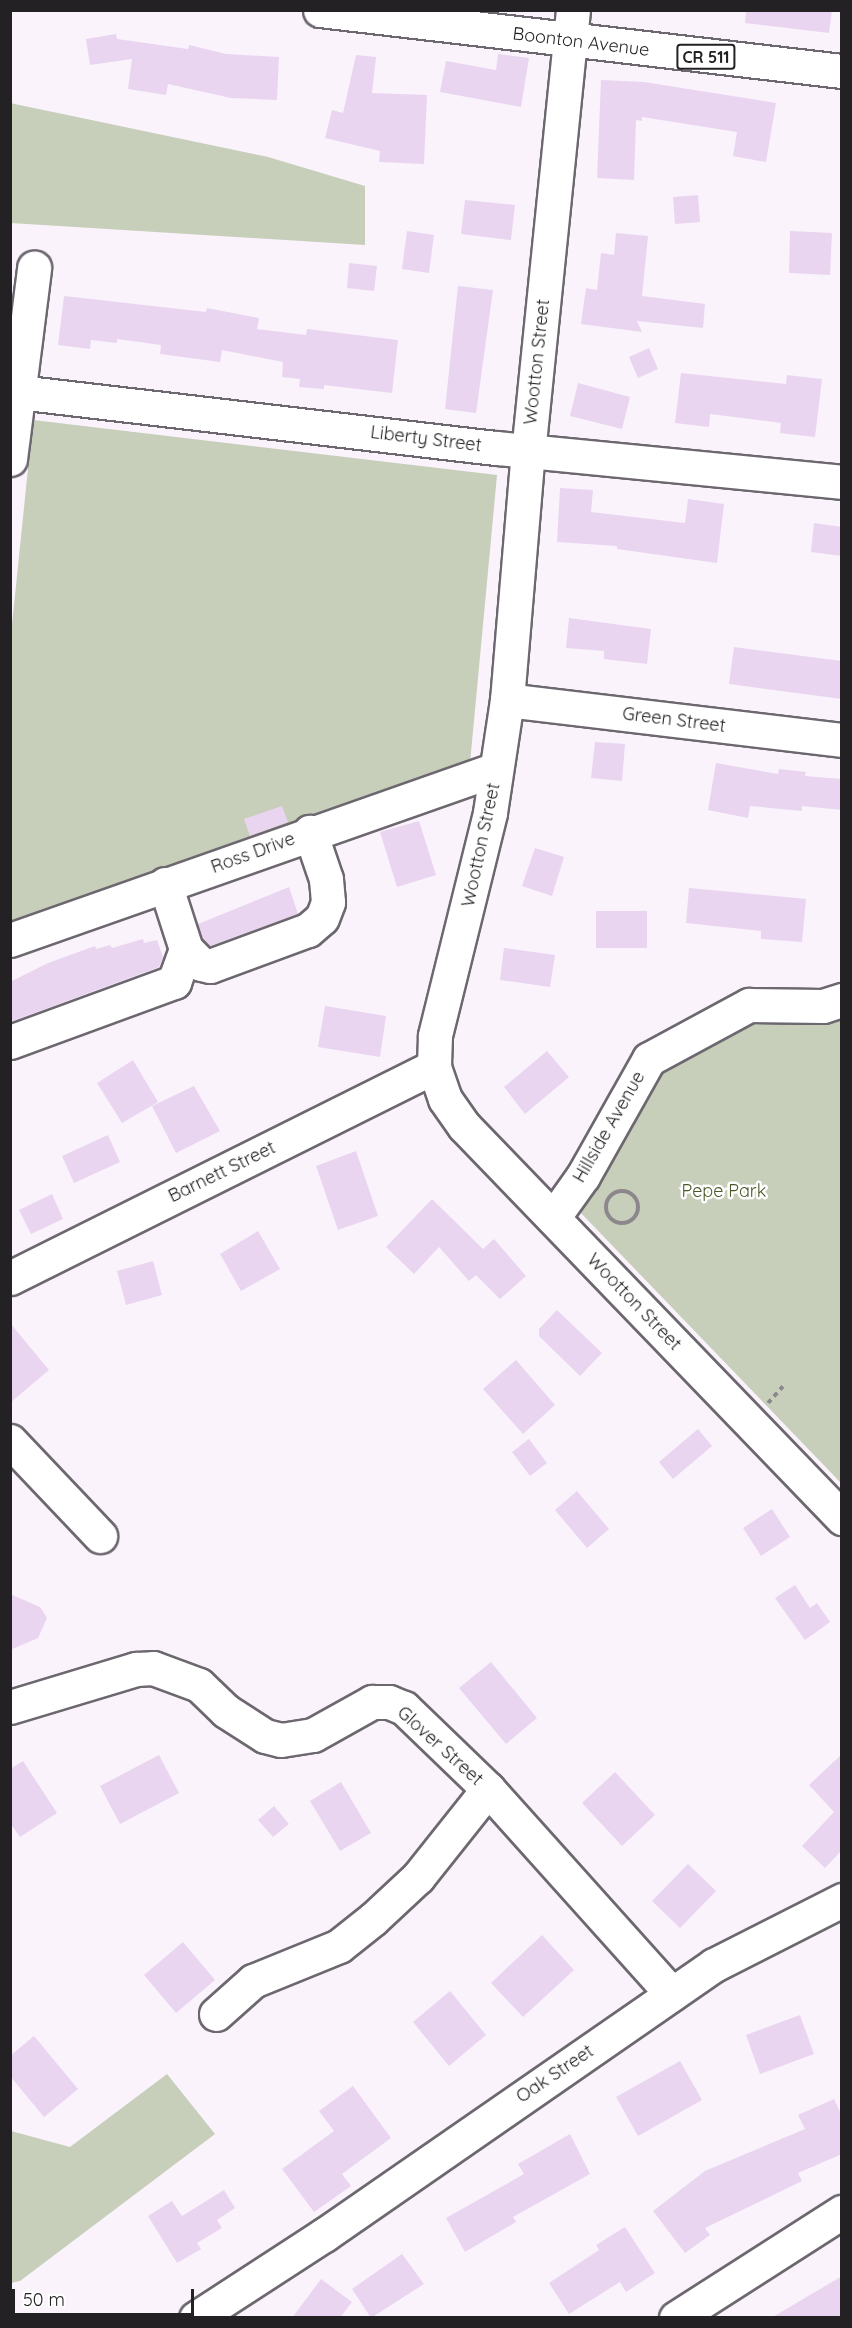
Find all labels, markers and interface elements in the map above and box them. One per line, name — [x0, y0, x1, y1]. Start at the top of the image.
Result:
street label: Boonton Avenue — [511, 23, 651, 61]
road number: CR 511 — [676, 44, 736, 70]
street label: Wootton Street — [520, 298, 554, 426]
street label: Liberty Street — [369, 421, 483, 457]
street label: Green Street — [621, 703, 727, 737]
street label: Wootton Street — [457, 781, 505, 909]
street label: Ross Drive — [208, 828, 298, 878]
street label: Hillside Avenue — [568, 1068, 650, 1186]
street label: Barnett Street — [165, 1137, 279, 1207]
park label: Pepe Park — [682, 1180, 766, 1202]
street label: Wootton Street — [582, 1249, 686, 1355]
street label: Glover Street — [393, 1702, 487, 1790]
street label: Oak Street — [512, 2040, 598, 2108]
scale bar — [15, 2277, 196, 2315]
text: 50 m — [23, 2288, 65, 2311]

